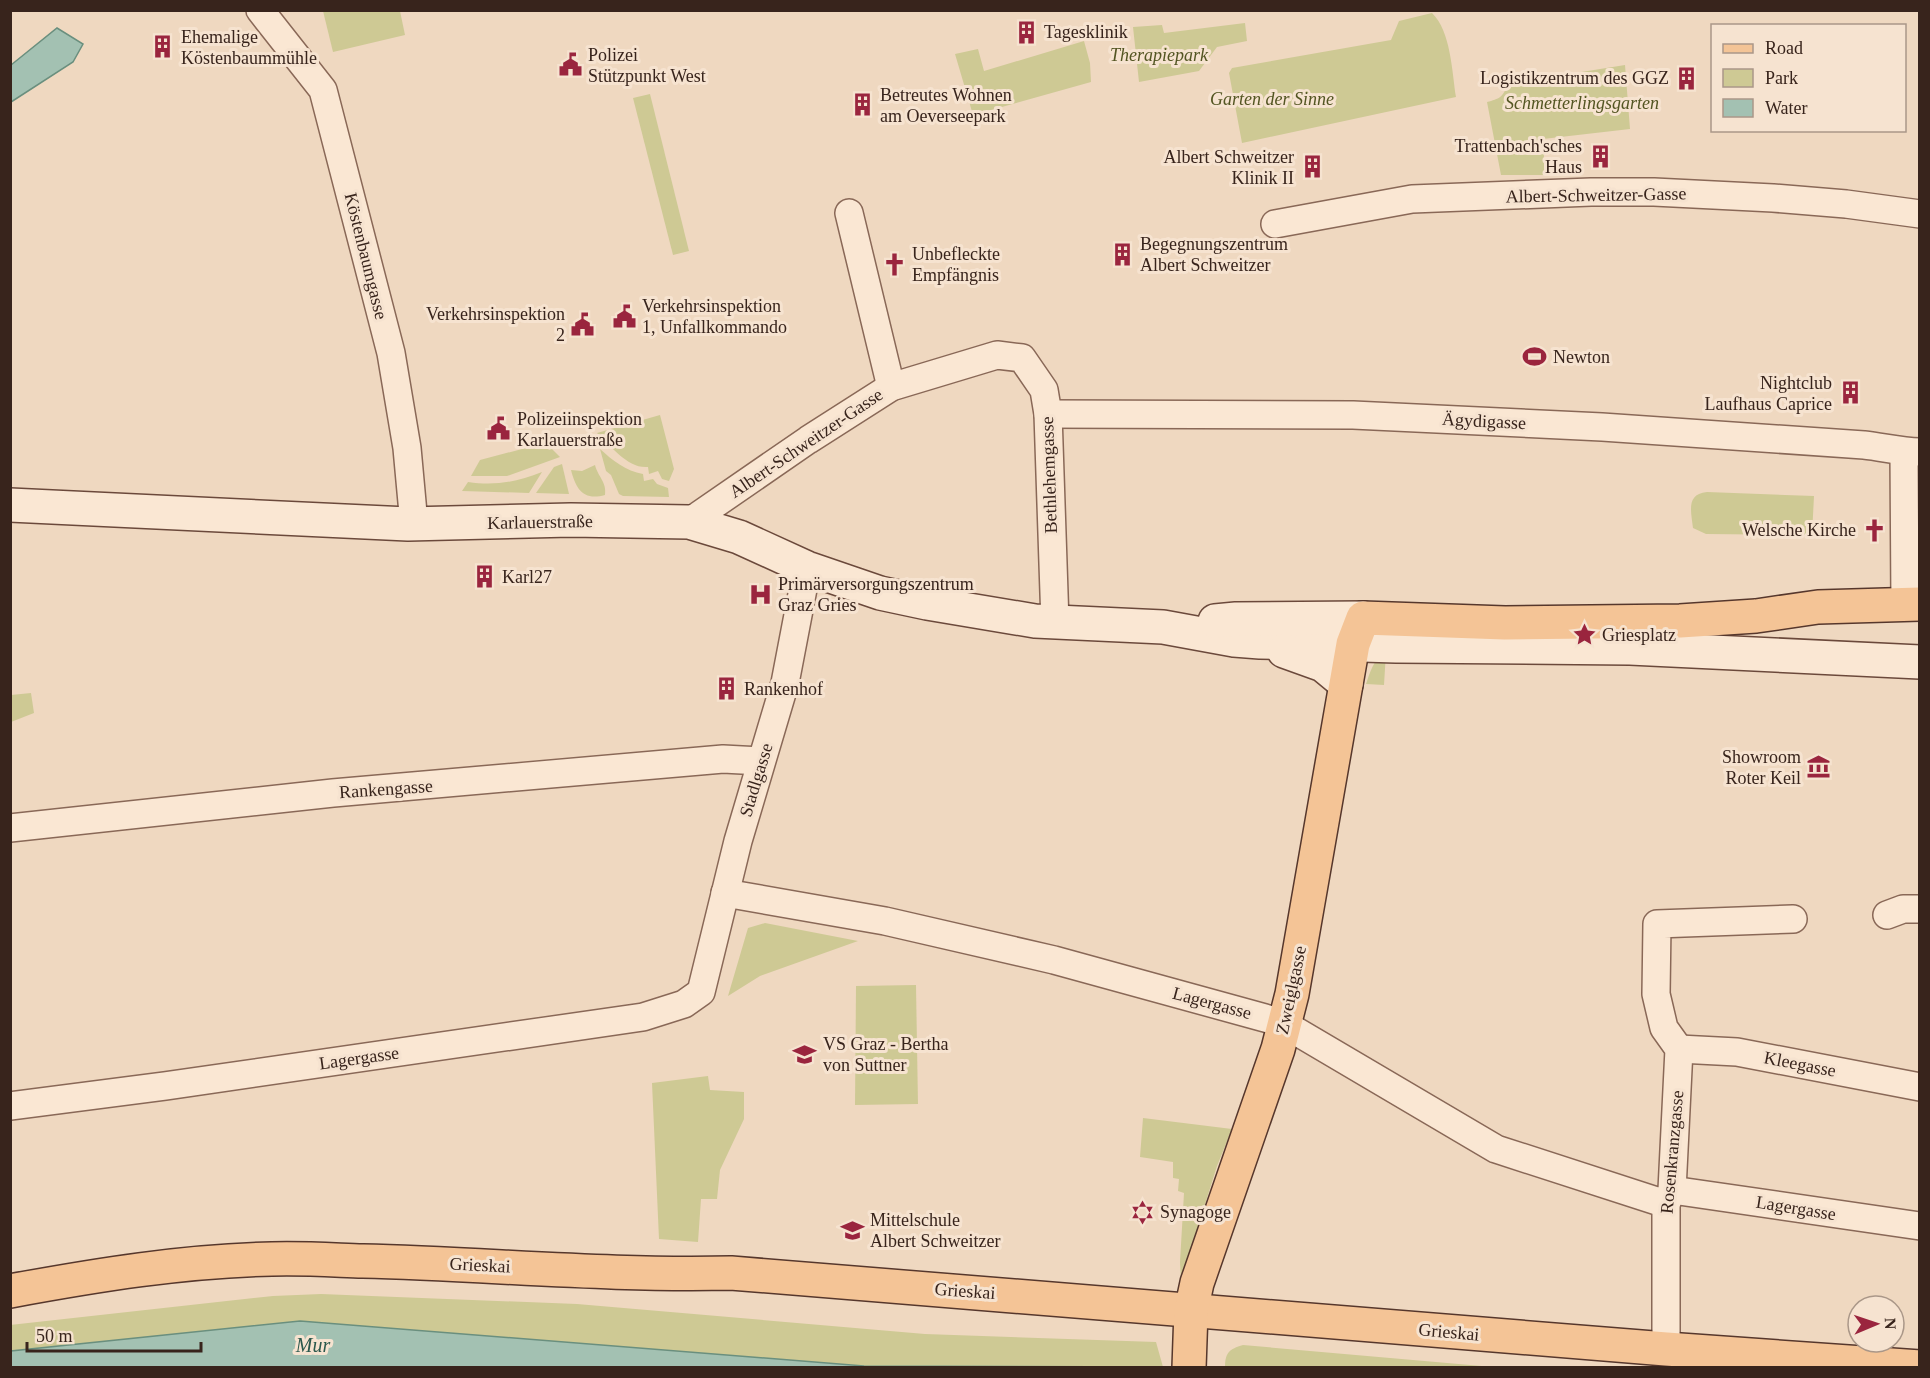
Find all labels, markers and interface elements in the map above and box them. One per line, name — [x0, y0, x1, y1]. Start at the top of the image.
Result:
building icon: Tagesklinik — [1013, 19, 1039, 45]
place label: Tagesklinik — [1044, 22, 1128, 42]
legend — [1711, 24, 1906, 132]
place label: Ehemalige Köstenbaummühle — [181, 27, 317, 68]
building icon: Ehemalige Köstenbaummühle — [150, 34, 176, 60]
text: Road — [1765, 38, 1803, 58]
place label: Polizei Stützpunkt West — [588, 45, 706, 86]
park label: Therapiepark — [1110, 45, 1209, 65]
public building icon: Polizei Stützpunkt West — [557, 52, 583, 78]
building icon: Logistikzentrum des GGZ — [1674, 65, 1700, 91]
place label: Logistikzentrum des GGZ — [1480, 68, 1669, 88]
text: Park — [1765, 68, 1798, 88]
place label: Betreutes Wohnen am Oeverseepark — [880, 85, 1012, 126]
park label: Garten der Sinne — [1210, 89, 1334, 109]
building icon: Betreutes Wohnen am Oeverseepark — [849, 92, 875, 118]
park label: Schmetterlingsgarten — [1505, 93, 1659, 113]
text: Water — [1765, 98, 1808, 118]
place label: Trattenbach'sches Haus — [1454, 136, 1582, 177]
building icon: Trattenbach'sches Haus — [1587, 143, 1613, 169]
place label: Albert Schweitzer Klinik II — [1164, 147, 1294, 188]
building icon: Albert Schweitzer Klinik II — [1299, 154, 1325, 180]
street label: Albert-Schweitzer-Gasse — [1506, 183, 1686, 207]
street label: Köstenbaumgasse — [341, 191, 391, 321]
place label: Begegnungszentrum Albert Schweitzer — [1140, 234, 1288, 275]
building icon: Begegnungszentrum Albert Schweitzer — [1109, 241, 1135, 267]
place label: Unbefleckte Empfängnis — [912, 244, 1000, 285]
church icon: Unbefleckte Empfängnis — [881, 251, 907, 277]
place label: Verkehrsinspektion 1, Unfallkommando — [642, 296, 787, 337]
public building icon: Verkehrsinspektion 1, Unfallkommando — [611, 303, 637, 329]
place label: Verkehrsinspektion 2 — [426, 304, 565, 345]
public building icon: Verkehrsinspektion 2 — [570, 311, 596, 337]
sports icon: Newton — [1522, 344, 1548, 370]
place label: Newton — [1553, 347, 1610, 367]
place label: Nightclub Laufhaus Caprice — [1705, 373, 1832, 414]
building icon: Nightclub Laufhaus Caprice — [1837, 380, 1863, 406]
street label: Albert-Schweitzer-Gasse — [726, 384, 886, 502]
place label: Polizeiinspektion Karlauerstraße — [517, 409, 642, 450]
street label: Ägydigasse — [1442, 409, 1526, 433]
public building icon: Polizeiinspektion Karlauerstraße — [486, 416, 512, 442]
street label: Bethlehemgasse — [1037, 416, 1061, 534]
street label: Karlauerstraße — [487, 511, 593, 533]
church icon: Welsche Kirche — [1861, 517, 1887, 543]
place label: Welsche Kirche — [1742, 520, 1856, 540]
building icon: Karl27 — [471, 564, 497, 590]
place label: Karl27 — [502, 567, 552, 587]
place label: Primärversorgungszentrum Graz Gries — [778, 574, 974, 615]
hospital icon: Primärversorgungszentrum Graz Gries — [747, 581, 773, 607]
place icon: Griesplatz — [1571, 622, 1597, 648]
place label: Griesplatz — [1602, 625, 1676, 645]
building icon: Rankenhof — [713, 676, 739, 702]
place label: Rankenhof — [744, 679, 823, 699]
street label: Stadlgasse — [735, 741, 777, 819]
place label: Showroom Roter Keil — [1722, 747, 1801, 788]
museum icon: Showroom Roter Keil — [1806, 754, 1832, 780]
street label: Rankengasse — [338, 776, 434, 802]
street label: Zweiglgasse — [1272, 944, 1310, 1036]
street label: Lagergasse — [1170, 983, 1254, 1023]
place label: VS Graz - Bertha von Suttner — [823, 1034, 948, 1075]
school or university icon: VS Graz - Bertha von Suttner — [792, 1041, 818, 1067]
street label: Lagergasse — [318, 1042, 400, 1074]
street label: Kleegasse — [1762, 1047, 1838, 1081]
street label: Rosenkranzgasse — [1657, 1089, 1687, 1215]
street label: Lagergasse — [1755, 1192, 1837, 1224]
synagogue icon: Synagoge — [1129, 1199, 1155, 1225]
place label: Synagoge — [1160, 1202, 1231, 1222]
place label: Mittelschule Albert Schweitzer — [870, 1210, 1000, 1251]
school or university icon: Mittelschule Albert Schweitzer — [839, 1217, 865, 1243]
street label: Grieskai — [449, 1253, 511, 1277]
street label: Grieskai — [934, 1279, 996, 1303]
north arrow — [1846, 1294, 1906, 1354]
scale bar — [27, 1315, 201, 1353]
text: N — [1882, 1317, 1899, 1330]
street label: Grieskai — [1418, 1319, 1480, 1345]
text: 50 m — [36, 1326, 73, 1346]
water label: Mur — [295, 1334, 330, 1356]

